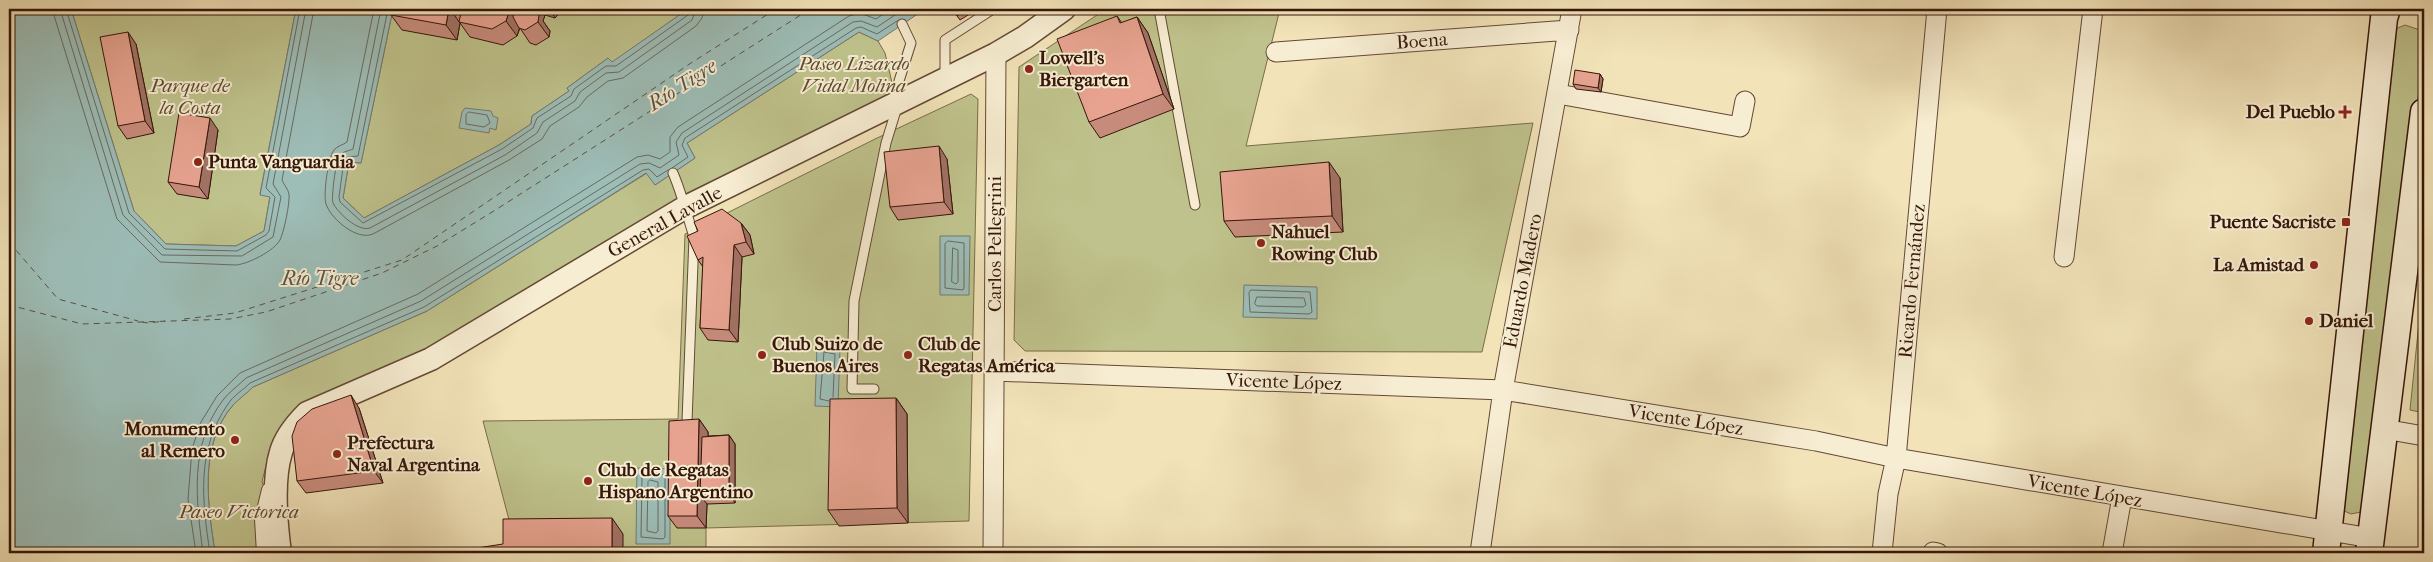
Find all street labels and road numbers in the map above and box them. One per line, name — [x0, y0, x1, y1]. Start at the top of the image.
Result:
street label: Boena — [1396, 28, 1449, 54]
street label: Carlos Pellegrini — [984, 176, 1006, 312]
street label: General Lavalle — [604, 182, 726, 262]
street label: Ricardo Fernández — [1894, 203, 1930, 359]
street label: Eduardo Madero — [1499, 211, 1547, 350]
street label: Vicente López — [1225, 369, 1342, 395]
street label: Vicente López — [1626, 400, 1745, 440]
street label: Vicente López — [2025, 470, 2144, 512]

